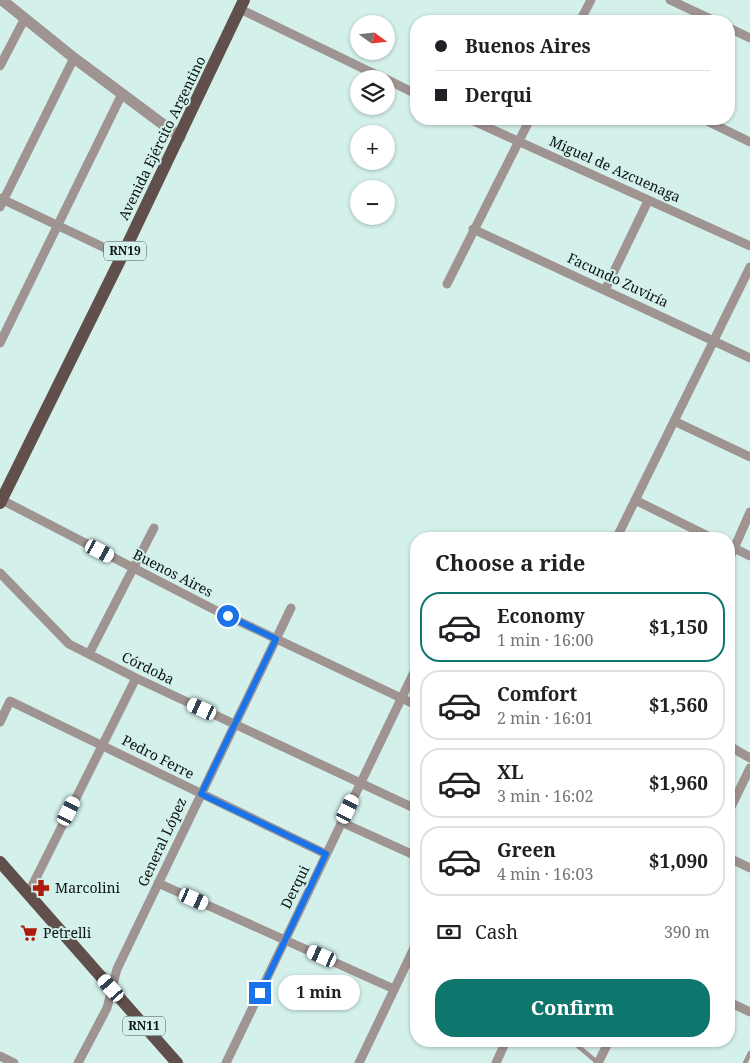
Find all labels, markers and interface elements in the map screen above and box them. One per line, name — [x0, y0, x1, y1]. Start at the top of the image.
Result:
north arrow — [350, 15, 395, 60]
map controls — [350, 15, 395, 225]
text: Buenos Aires — [465, 33, 591, 59]
street label: Avenida Ejército Argentino — [113, 53, 210, 223]
button: layers — [350, 70, 395, 115]
text: Derqui — [465, 82, 532, 108]
button: + — [350, 125, 395, 170]
street label: Miguel de Azcuenaga — [547, 131, 684, 206]
button: − — [350, 180, 395, 225]
road number: RN19 — [104, 242, 146, 260]
street label: Facundo Zuviría — [565, 248, 672, 311]
car — [83, 537, 116, 565]
street label: Buenos Aires — [130, 544, 216, 601]
text: Choose a ride — [435, 547, 585, 577]
text: Economy — [497, 603, 585, 629]
route start — [217, 605, 239, 627]
icon: car — [437, 605, 482, 650]
text: $1,150 — [649, 614, 708, 640]
text: 1 min · 16:00 — [497, 629, 593, 651]
street label: Córdoba — [119, 647, 178, 689]
text: Comfort — [497, 681, 577, 707]
icon: car — [437, 683, 482, 728]
text: $1,560 — [649, 692, 708, 718]
car — [185, 696, 218, 722]
text: 2 min · 16:01 — [497, 707, 593, 729]
street label: Pedro Ferre — [119, 730, 198, 783]
text: XL — [497, 759, 523, 785]
icon: car — [437, 761, 482, 806]
text: $1,960 — [649, 770, 708, 796]
text: 3 min · 16:02 — [497, 785, 593, 807]
car — [334, 792, 361, 826]
car — [55, 794, 82, 828]
street label: General López — [133, 794, 190, 889]
text: Green — [497, 837, 556, 863]
icon: car — [437, 839, 482, 884]
text: $1,090 — [649, 848, 708, 874]
street label: Derqui — [276, 861, 313, 912]
text: 4 min · 16:03 — [497, 863, 593, 885]
pharmacy icon: Marcolini — [31, 878, 51, 898]
place label: Marcolini — [55, 878, 120, 897]
car — [177, 886, 210, 912]
icon: cash — [435, 918, 463, 946]
text: Cash — [475, 919, 518, 945]
text: 390 m — [664, 921, 710, 943]
supermarket icon: Petrelli — [19, 923, 39, 943]
place label: Petrelli — [43, 923, 92, 942]
car — [305, 943, 338, 969]
car — [95, 972, 126, 1004]
callout: 1 min — [278, 976, 360, 1010]
button: Confirm — [435, 979, 710, 1037]
text: 1 min — [296, 981, 342, 1003]
route end — [249, 982, 271, 1004]
road number: RN11 — [123, 1016, 165, 1036]

